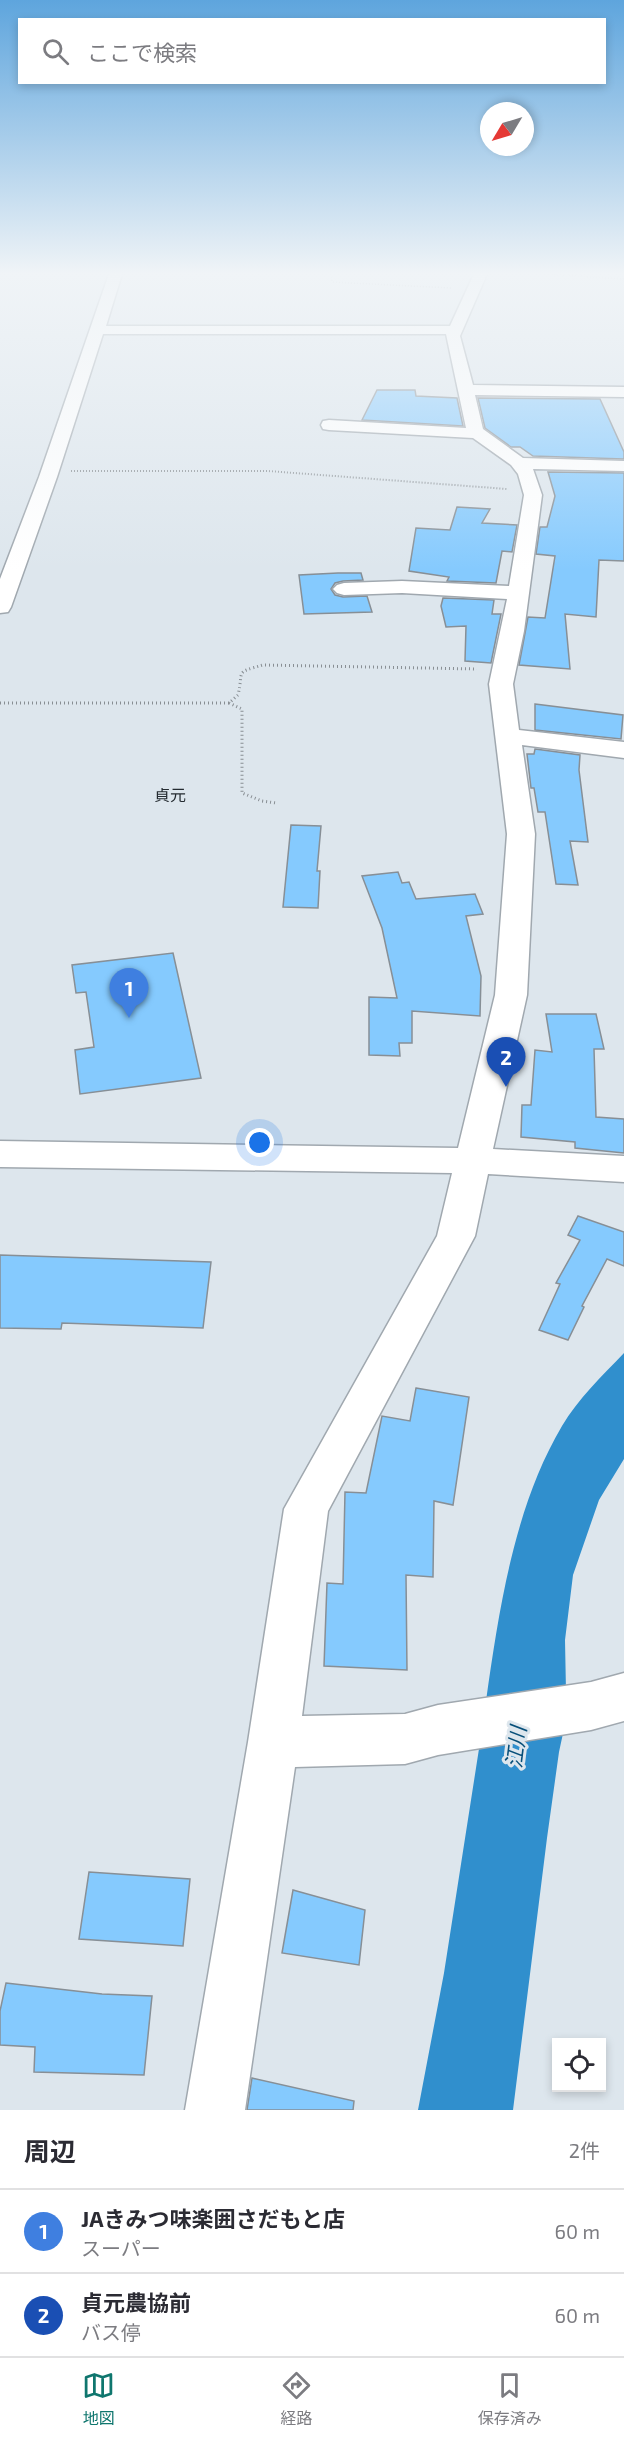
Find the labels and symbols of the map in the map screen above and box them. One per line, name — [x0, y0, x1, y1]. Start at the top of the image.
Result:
north arrow — [480, 102, 534, 156]
district label: 貞元 — [154, 785, 186, 804]
pin: 1 — [110, 968, 148, 1018]
pin: 2 — [486, 1038, 526, 1087]
your location — [245, 1128, 274, 1157]
water label: 江川 — [500, 1723, 530, 1769]

